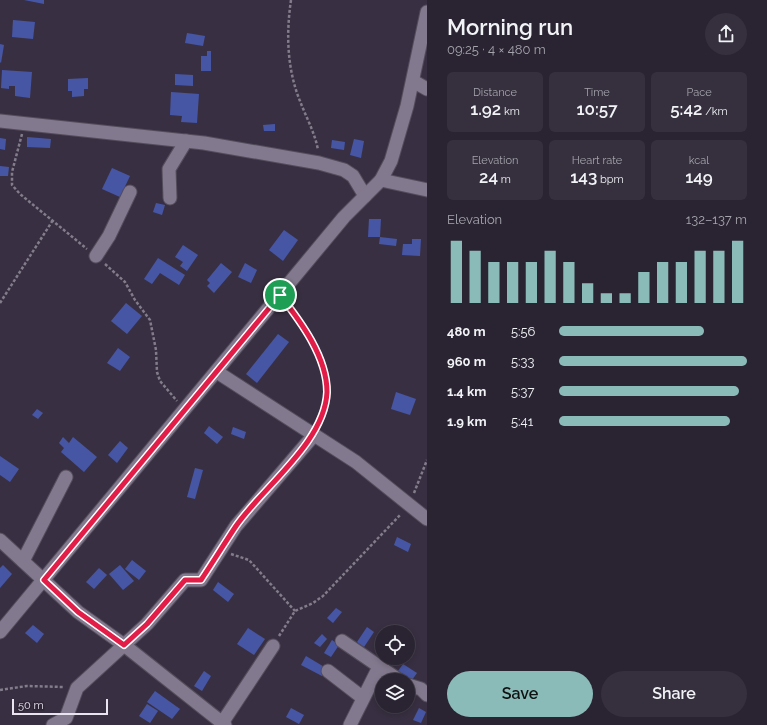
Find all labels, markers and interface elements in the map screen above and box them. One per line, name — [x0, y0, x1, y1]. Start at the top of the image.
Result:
button: share — [705, 13, 747, 55]
text: Morning run — [447, 14, 573, 40]
text: 09:25 · 4 × 480 m — [447, 42, 546, 57]
text: Distance — [473, 86, 517, 99]
text: Time — [584, 86, 610, 99]
text: Pace — [686, 86, 712, 99]
text: 1.92 — [470, 99, 501, 119]
text: 10:57 — [577, 99, 617, 119]
text: 5:42 — [670, 99, 702, 119]
text: km — [501, 105, 520, 118]
text: /km — [702, 105, 728, 118]
text: Elevation — [472, 154, 518, 167]
text: Heart rate — [572, 154, 622, 167]
text: kcal — [689, 154, 709, 167]
text: 24 — [479, 167, 498, 187]
text: 143 — [570, 167, 597, 187]
text: 149 — [685, 167, 713, 187]
text: m — [498, 173, 511, 186]
text: bpm — [597, 173, 624, 186]
text: Elevation — [447, 212, 502, 227]
text: 132–137 m — [686, 212, 747, 227]
pin — [263, 278, 297, 312]
icon: arrive — [269, 284, 291, 306]
text: 480 m — [447, 324, 485, 339]
text: 5:56 — [511, 324, 535, 339]
text: 960 m — [447, 354, 486, 369]
text: 5:33 — [511, 354, 534, 369]
text: 1.4 km — [447, 384, 486, 399]
text: 5:37 — [511, 384, 534, 399]
text: 1.9 km — [447, 414, 486, 429]
text: 5:41 — [511, 414, 533, 429]
map controls — [375, 625, 415, 713]
button: locate — [375, 625, 415, 665]
button: Save — [447, 671, 593, 717]
button: Share — [601, 671, 747, 717]
button: layers — [375, 673, 415, 713]
scale bar — [12, 697, 108, 716]
text: 50 m — [18, 699, 44, 712]

